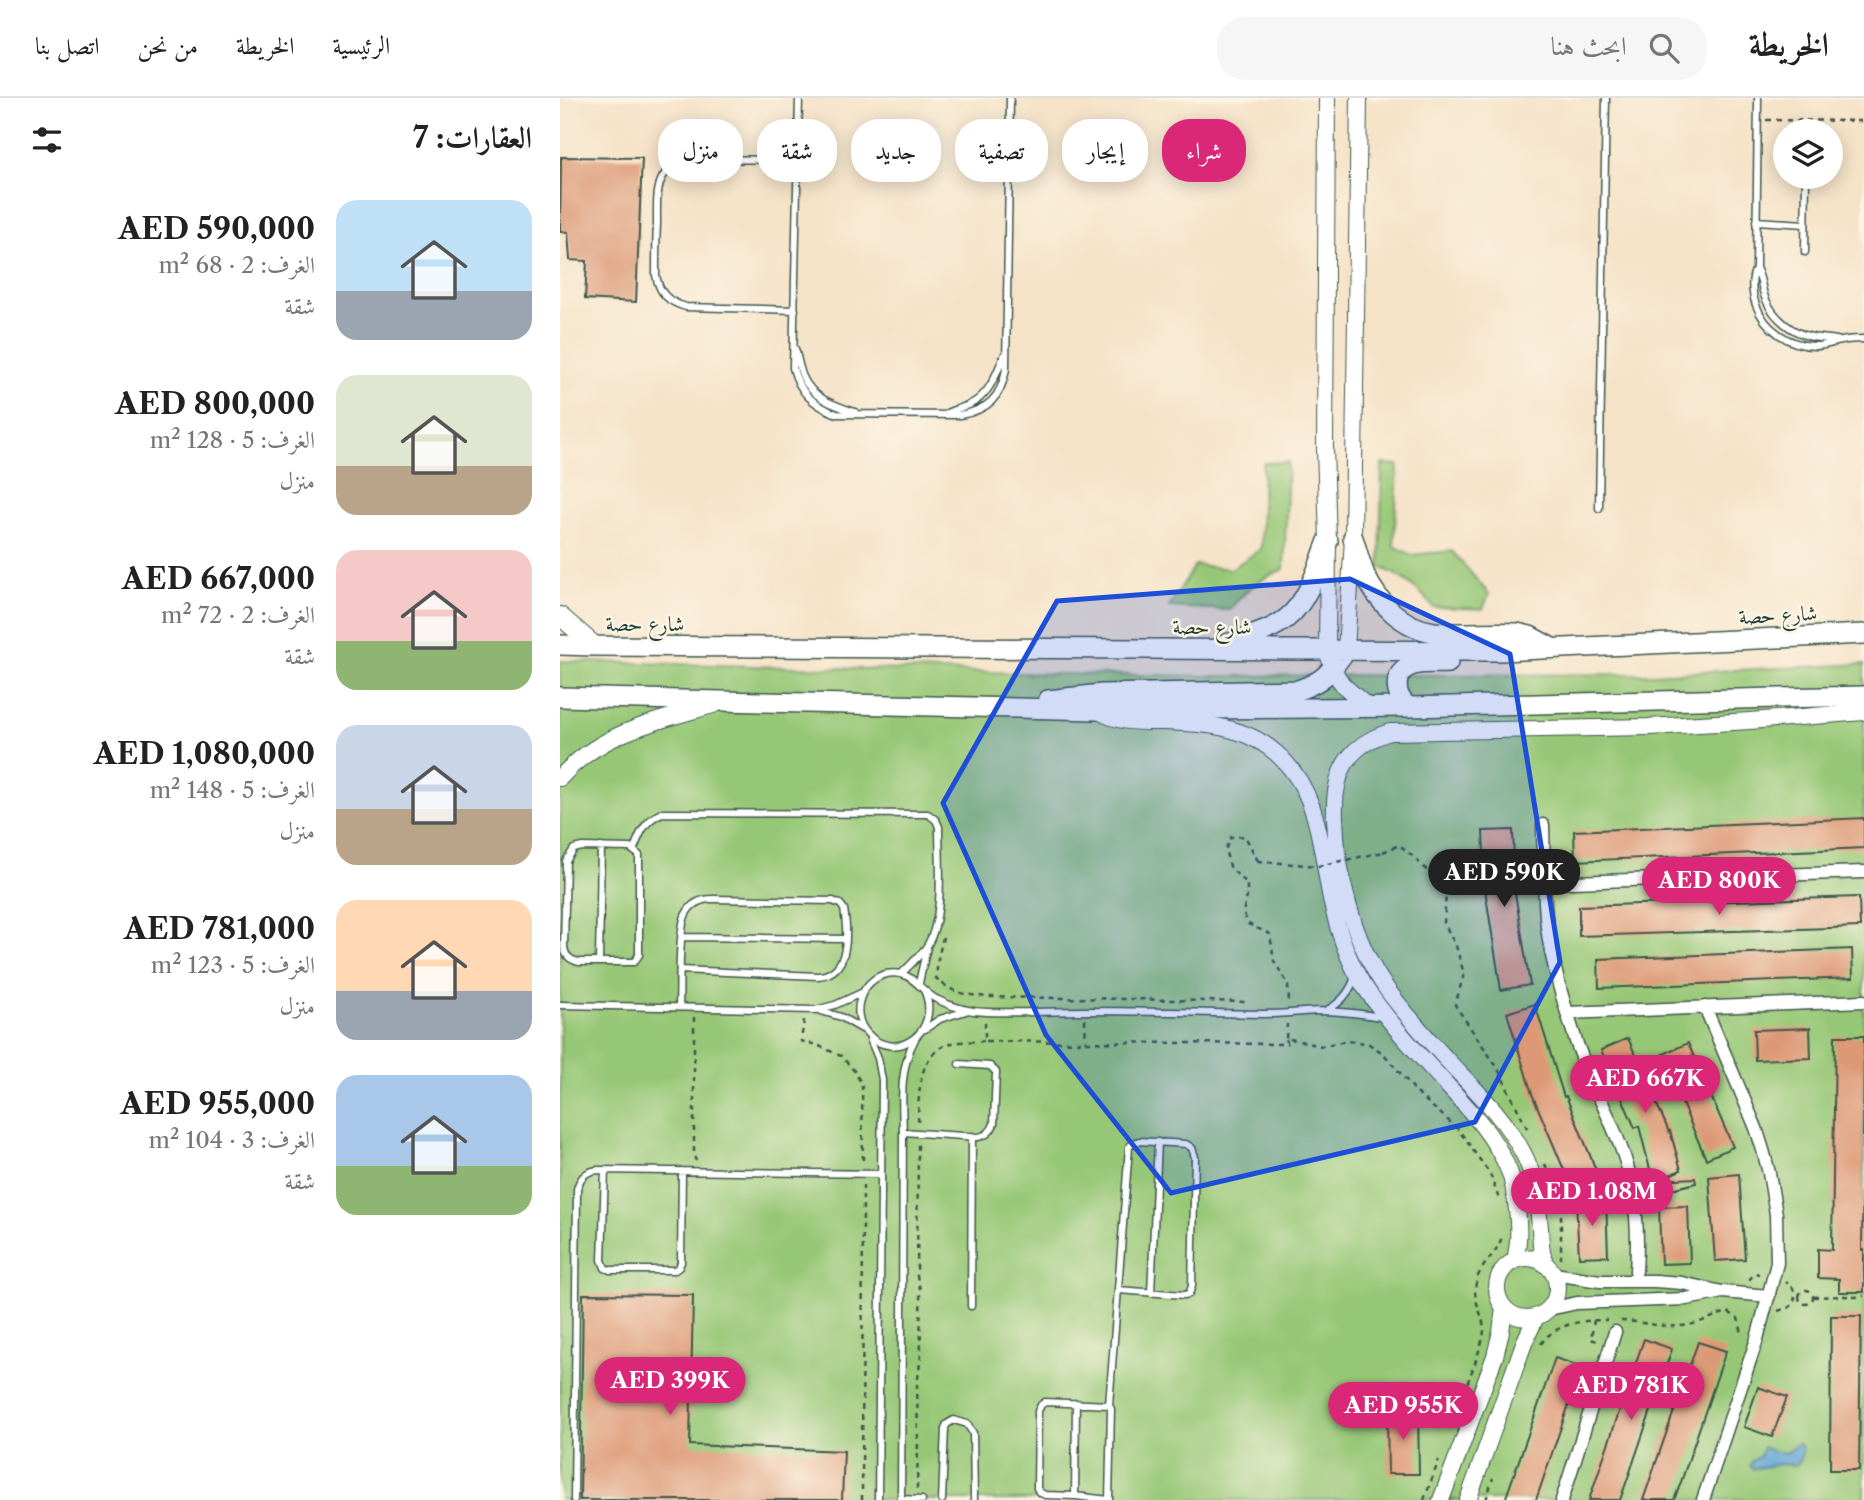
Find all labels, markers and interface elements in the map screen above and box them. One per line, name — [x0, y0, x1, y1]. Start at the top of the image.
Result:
search box — [1217, 17, 1707, 80]
text: الخريطة — [1749, 24, 1829, 65]
icon: search — [1645, 29, 1683, 67]
text: ابحث هنا — [1550, 30, 1627, 62]
text: اتصل بنا — [35, 31, 99, 60]
text: من نحن — [137, 31, 198, 60]
text: الخريطة — [236, 31, 294, 60]
text: الرئيسية — [332, 31, 390, 60]
text: العقارات: 7 — [413, 119, 532, 156]
chip: منزل — [658, 119, 743, 182]
chip: شقة — [757, 119, 837, 182]
chip: جديد — [851, 119, 941, 182]
chip: تصفية — [955, 119, 1048, 182]
chip: إيجار — [1062, 119, 1148, 182]
chip: شراء — [1162, 119, 1246, 182]
map controls — [1773, 119, 1843, 189]
button: layers — [1773, 119, 1843, 189]
icon: filters — [28, 121, 66, 159]
text: AED 590,000 — [118, 210, 315, 247]
icon: home — [392, 228, 476, 312]
text: الغرف: 2 · 68 m² — [158, 251, 315, 279]
text: شقة — [285, 292, 315, 320]
text: AED 800,000 — [115, 385, 315, 422]
icon: home — [392, 403, 476, 487]
text: الغرف: 5 · 128 m² — [150, 426, 315, 454]
text: منزل — [280, 467, 315, 495]
text: AED 667,000 — [122, 560, 315, 597]
icon: home — [392, 578, 476, 662]
street label: شارع حصة — [1738, 600, 1818, 635]
text: الغرف: 2 · 72 m² — [161, 601, 315, 629]
street label: شارع حصة — [606, 611, 684, 642]
street label: شارع حصة — [1173, 614, 1251, 645]
text: شقة — [285, 642, 315, 670]
text: AED 1,080,000 — [94, 735, 315, 772]
icon: home — [392, 753, 476, 837]
text: الغرف: 5 · 148 m² — [150, 776, 315, 804]
text: منزل — [280, 817, 315, 845]
pin: AED 590K — [1432, 850, 1576, 909]
text: AED 590K — [1444, 858, 1564, 886]
pin: AED 800K — [1647, 858, 1791, 917]
text: AED 800K — [1658, 866, 1780, 894]
text: AED 781,000 — [124, 910, 315, 947]
icon: home — [392, 928, 476, 1012]
text: الغرف: 5 · 123 m² — [151, 951, 315, 979]
text: منزل — [280, 992, 315, 1020]
pin: AED 667K — [1573, 1056, 1717, 1115]
text: AED 667K — [1586, 1064, 1704, 1092]
text: AED 955,000 — [120, 1085, 315, 1122]
icon: home — [392, 1103, 476, 1187]
text: الغرف: 3 · 104 m² — [149, 1126, 315, 1154]
text: شقة — [285, 1167, 315, 1195]
pin: AED 1.08M — [1512, 1168, 1672, 1228]
text: AED 1.08M — [1527, 1177, 1657, 1205]
pin: AED 399K — [598, 1358, 742, 1417]
pin: AED 781K — [1559, 1362, 1703, 1422]
text: AED 399K — [611, 1366, 729, 1394]
text: AED 781K — [1573, 1371, 1689, 1399]
pin: AED 955K — [1331, 1382, 1475, 1442]
text: AED 955K — [1344, 1391, 1462, 1419]

